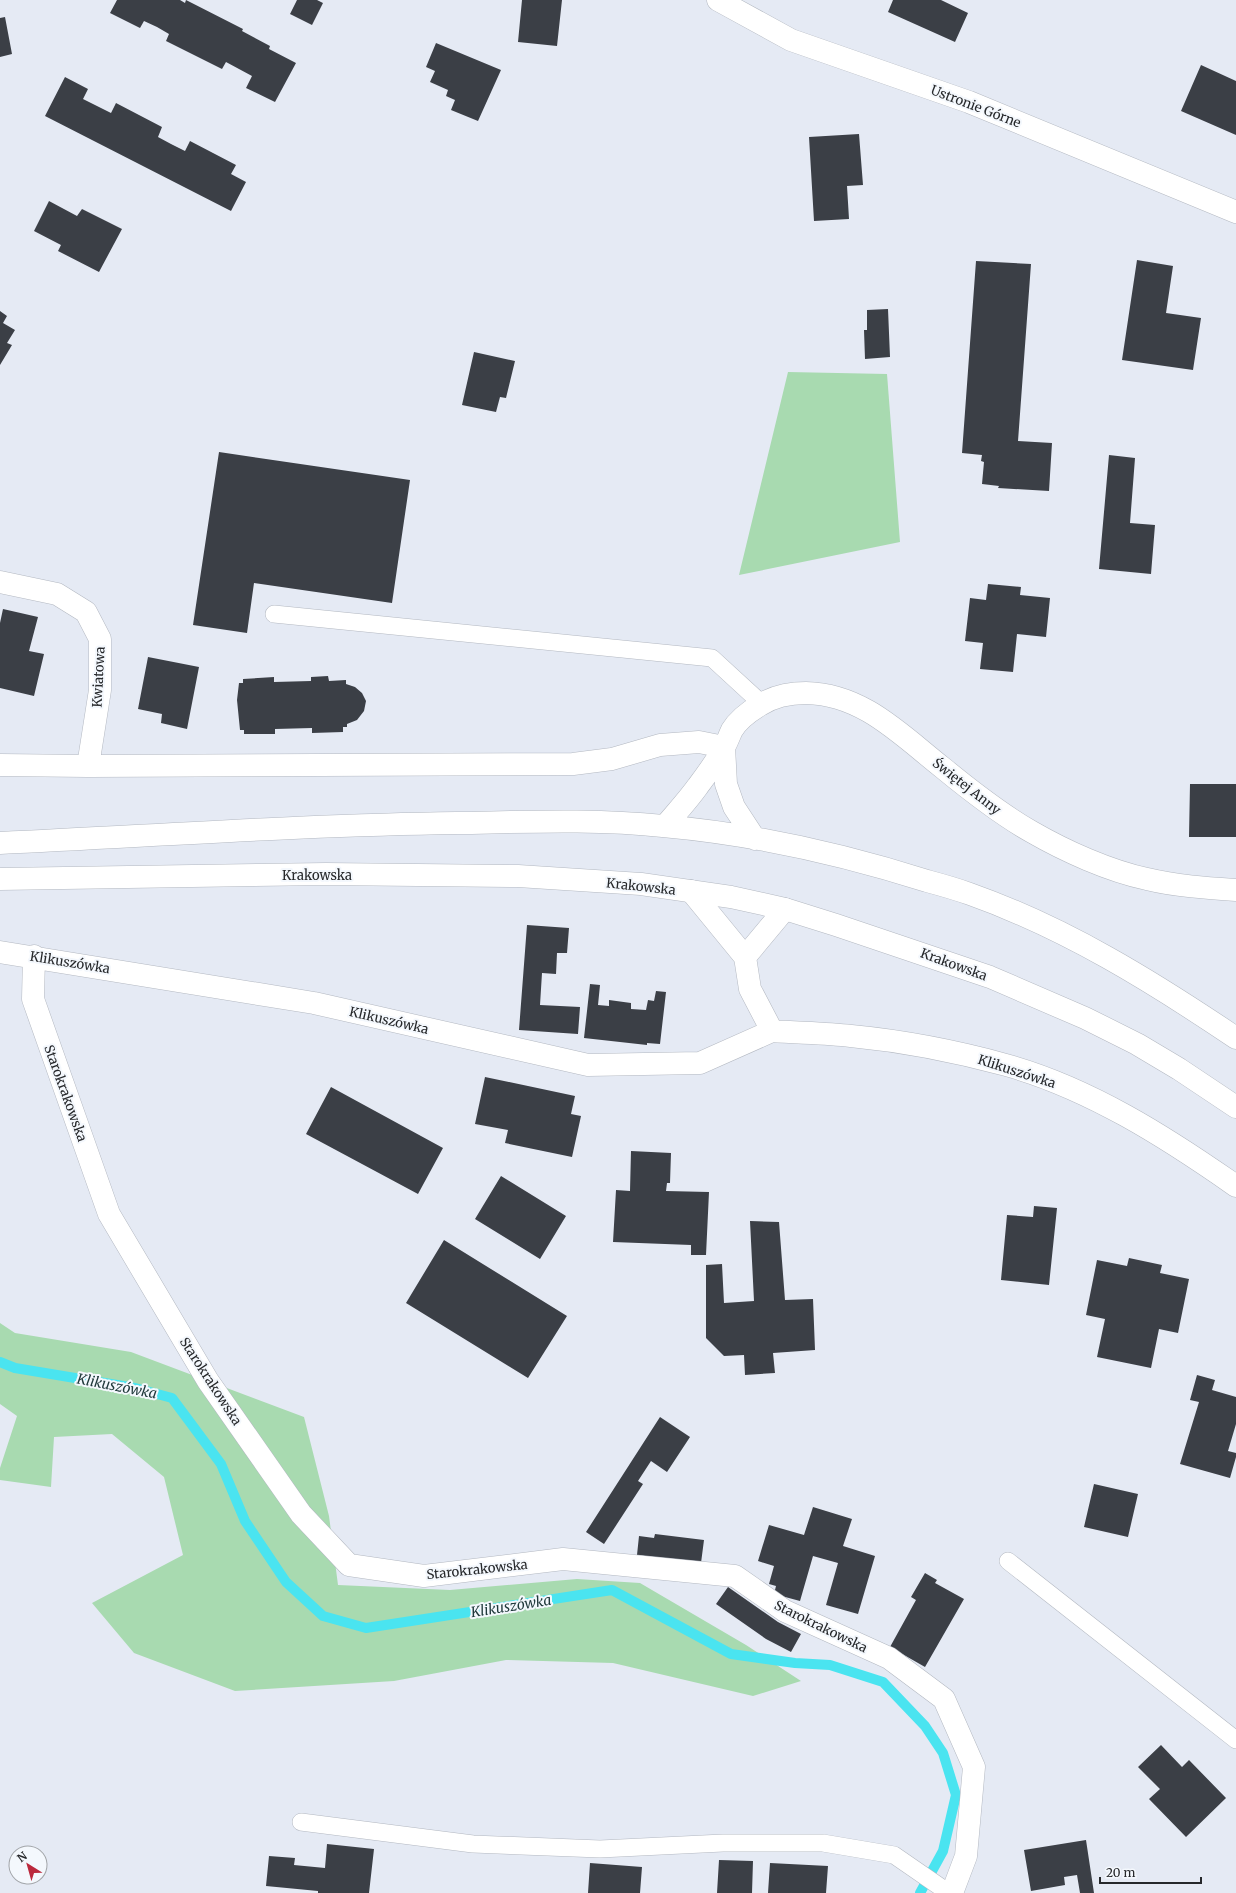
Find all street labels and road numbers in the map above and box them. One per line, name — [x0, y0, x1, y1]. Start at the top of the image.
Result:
street label: Ustronie Górne — [928, 81, 1023, 132]
street label: Kwiatowa — [88, 646, 109, 708]
street label: Świętej Anny — [929, 754, 1005, 819]
street label: Krakowska — [282, 867, 352, 884]
street label: Krakowska — [605, 874, 677, 899]
street label: Krakowska — [918, 945, 990, 984]
street label: Klikuszówka — [29, 948, 111, 977]
street label: Klikuszówka — [347, 1003, 430, 1038]
street label: Starokrakowska — [40, 1043, 91, 1144]
street label: Klikuszówka — [976, 1051, 1058, 1092]
street label: Starokrakowska — [176, 1334, 245, 1429]
street label: Starokrakowska — [426, 1556, 528, 1583]
street label: Starokrakowska — [771, 1597, 870, 1656]

